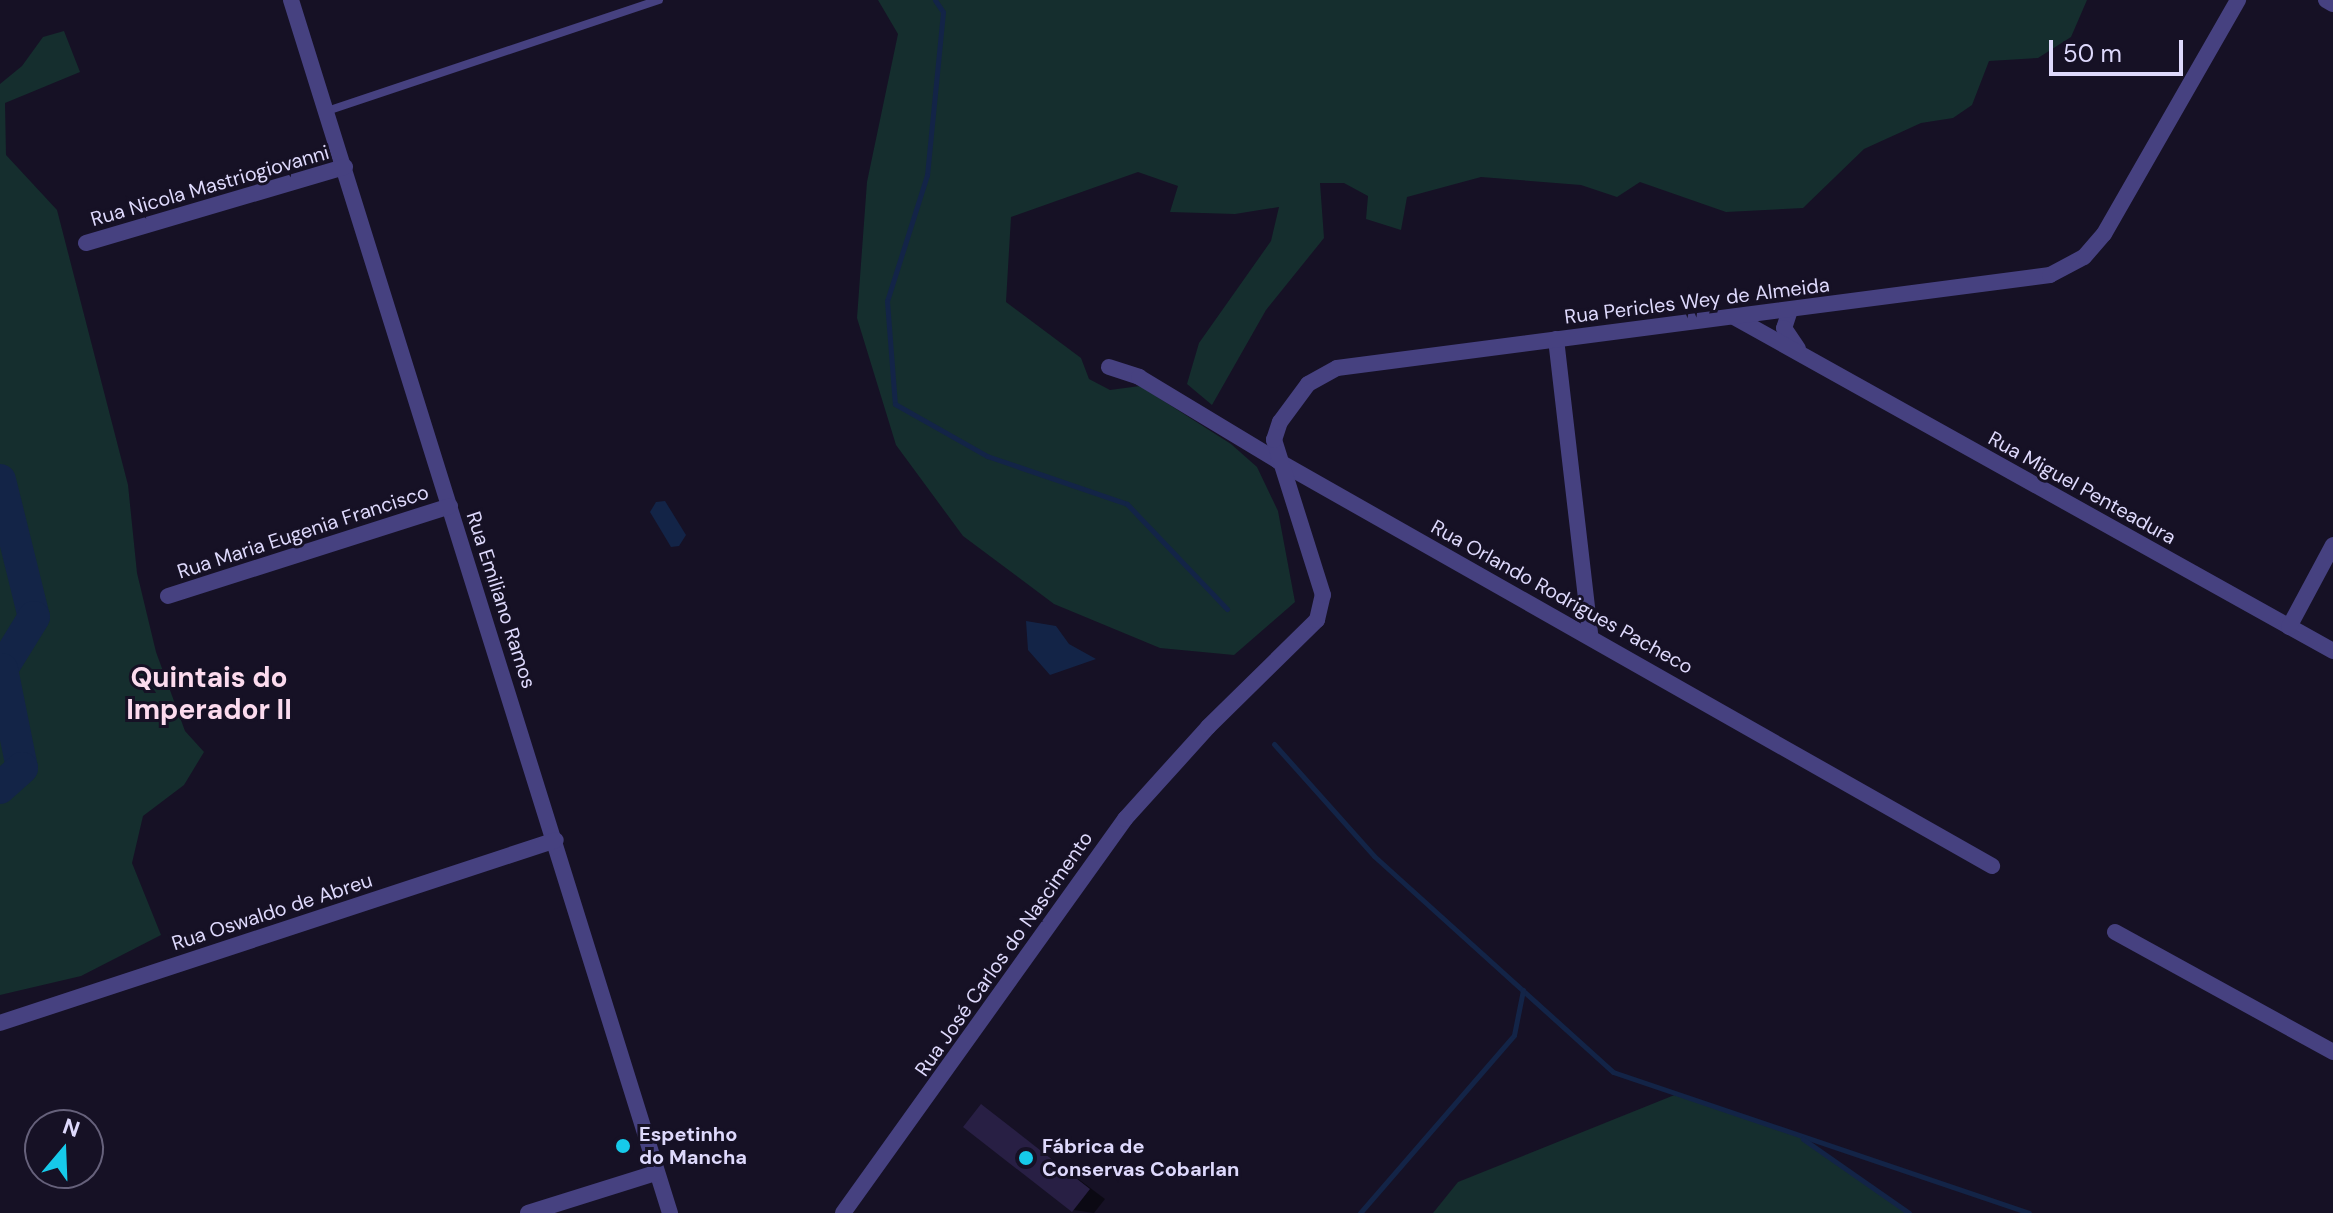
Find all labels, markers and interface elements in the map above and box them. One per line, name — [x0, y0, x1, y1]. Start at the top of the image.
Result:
scale bar — [2053, 24, 2187, 74]
text: 50 m — [2063, 38, 2122, 69]
street label: Rua Nicola Mastriogiovanni — [88, 140, 332, 232]
street label: Rua Pericles Wey de Almeida — [1563, 273, 1831, 329]
street label: Rua Miguel Penteadura — [1984, 426, 2180, 550]
street label: Rua Maria Eugenia Francisco — [174, 480, 432, 584]
street label: Rua Emiliano Ramos — [461, 509, 541, 691]
street label: Rua Orlando Rodrigues Pacheco — [1427, 515, 1697, 679]
district label: Quintais do Imperador II — [126, 661, 292, 727]
street label: Rua José Carlos do Nascimento — [910, 827, 1098, 1081]
street label: Rua Oswaldo de Abreu — [169, 868, 375, 956]
north arrow — [24, 1109, 104, 1189]
text: N — [59, 1111, 84, 1144]
place label: Espetinho do Mancha — [639, 1122, 747, 1169]
place label: Fábrica de Conservas Cobarlan — [1042, 1134, 1239, 1181]
marker: Espetinho do Mancha — [614, 1137, 632, 1155]
marker: Fábrica de Conservas Cobarlan — [1017, 1149, 1035, 1167]

